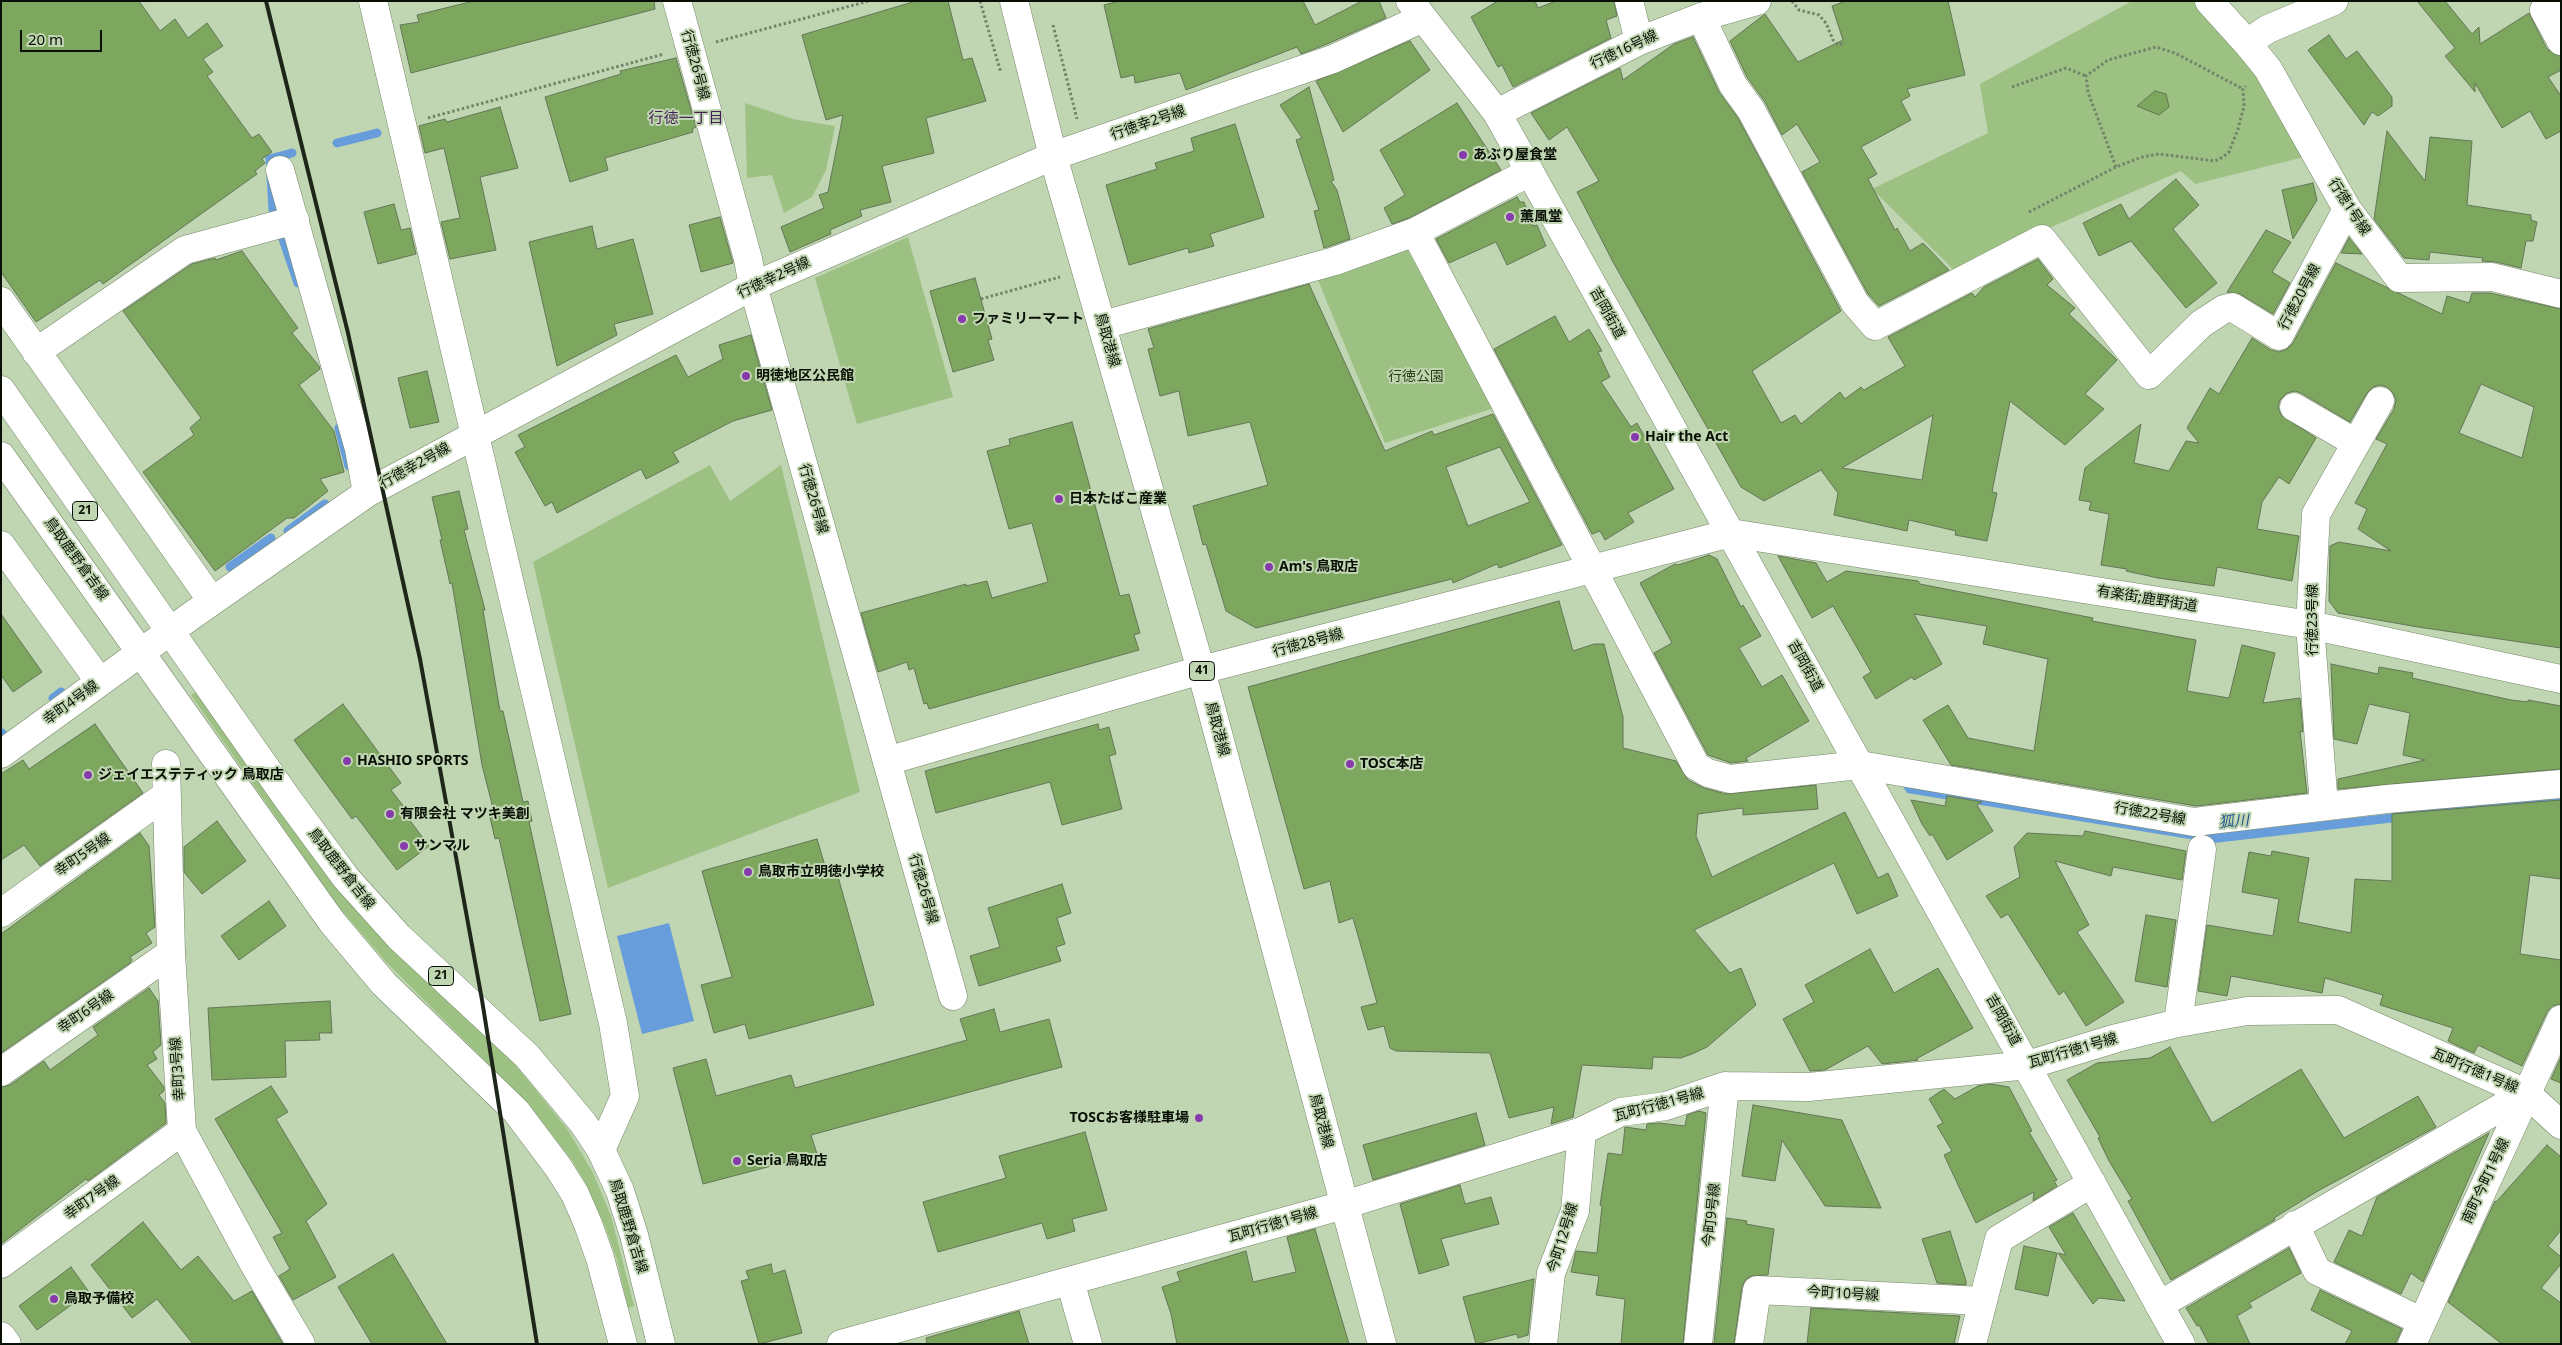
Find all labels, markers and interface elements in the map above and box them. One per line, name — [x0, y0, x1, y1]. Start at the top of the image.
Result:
scale bar — [22, 20, 105, 52]
street label: 行徳16号線 — [1588, 27, 1660, 73]
street label: 行徳26号線 — [678, 28, 712, 102]
text: 20 m — [28, 29, 63, 49]
street label: 行徳幸2号線 — [1108, 102, 1188, 144]
district label: 行徳一丁目 — [649, 110, 723, 128]
place label: あぶり屋食堂 — [1473, 147, 1557, 163]
marker: あぶり屋食堂 — [1457, 149, 1469, 161]
street label: 行徳1号線 — [2325, 176, 2373, 238]
place label: 薫風堂 — [1520, 209, 1562, 225]
marker: 薫風堂 — [1504, 211, 1516, 223]
street label: 行徳幸2号線 — [735, 254, 813, 302]
street label: 行徳20号線 — [2276, 261, 2324, 333]
street label: 吉岡街道 — [1586, 284, 1628, 342]
place label: ファミリーマート — [972, 311, 1084, 327]
street label: 鳥取港線 — [1091, 311, 1123, 369]
marker: ファミリーマート — [956, 313, 968, 325]
place label: 明徳地区公民館 — [756, 368, 854, 384]
park label: 行徳公園 — [1388, 369, 1444, 385]
marker: 明徳地区公民館 — [740, 370, 752, 382]
place label: Hair the Act — [1645, 429, 1728, 445]
marker: Hair the Act — [1629, 431, 1641, 443]
street label: 行徳幸2号線 — [377, 440, 453, 492]
street label: 行徳26号線 — [795, 462, 831, 536]
place label: 日本たばこ産業 — [1069, 491, 1167, 507]
marker: 日本たばこ産業 — [1053, 493, 1065, 505]
road number: 21 — [72, 502, 98, 520]
street label: 鳥取鹿野倉吉線 — [40, 514, 112, 604]
place label: Am's 鳥取店 — [1279, 559, 1358, 575]
marker: Am's 鳥取店 — [1263, 561, 1275, 573]
street label: 有楽街;鹿野街道 — [2095, 583, 2199, 615]
street label: 行徳23号線 — [2305, 584, 2321, 656]
street label: 行徳28号線 — [1271, 626, 1345, 660]
street label: 吉岡街道 — [1784, 637, 1826, 695]
road number: 41 — [1190, 661, 1214, 680]
street label: 幸町4号線 — [40, 677, 102, 729]
street label: 鳥取港線 — [1202, 700, 1232, 758]
place label: HASHIO SPORTS — [357, 753, 468, 769]
marker: HASHIO SPORTS — [341, 755, 353, 767]
place label: TOSC本店 — [1360, 756, 1424, 772]
marker: TOSC本店 — [1344, 758, 1356, 770]
place label: ジェイエステティック 鳥取店 — [98, 767, 284, 783]
marker: ジェイエステティック 鳥取店 — [82, 769, 94, 781]
street label: 行徳22号線 — [2113, 799, 2187, 829]
place label: 有限会社 マツキ美創 — [400, 806, 530, 822]
marker: 有限会社 マツキ美創 — [384, 808, 396, 820]
water label: 狐川 — [2218, 812, 2250, 832]
street label: 鳥取鹿野倉吉線 — [304, 825, 378, 913]
street label: 幸町5号線 — [52, 830, 114, 880]
place label: サンマル — [414, 838, 470, 854]
marker: サンマル — [398, 840, 410, 852]
street label: 行徳26号線 — [905, 852, 941, 926]
place label: 鳥取市立明徳小学校 — [758, 864, 884, 880]
marker: 鳥取市立明徳小学校 — [742, 866, 754, 878]
road number: 21 — [428, 966, 454, 986]
street label: 幸町6号線 — [55, 987, 117, 1037]
street label: 吉岡街道 — [1982, 991, 2024, 1049]
street label: 瓦町行徳1号線 — [2026, 1030, 2120, 1072]
street label: 幸町3号線 — [167, 1036, 189, 1102]
street label: 瓦町行徳1号線 — [2429, 1045, 2521, 1097]
street label: 瓦町行徳1号線 — [1612, 1085, 1706, 1125]
street label: 鳥取港線 — [1306, 1092, 1336, 1150]
place label: TOSCお客様駐車場 — [1069, 1110, 1189, 1126]
marker: TOSCお客様駐車場 — [1193, 1112, 1205, 1124]
street label: 南町今町1号線 — [2459, 1136, 2513, 1226]
place label: Seria 鳥取店 — [747, 1153, 828, 1169]
marker: Seria 鳥取店 — [731, 1155, 743, 1167]
street label: 幸町7号線 — [61, 1172, 123, 1224]
street label: 鳥取鹿野倉吉線 — [606, 1177, 650, 1275]
street label: 今町9号線 — [1700, 1182, 1724, 1248]
street label: 今町12号線 — [1544, 1201, 1582, 1275]
street label: 瓦町行徳1号線 — [1226, 1204, 1320, 1246]
street label: 今町10号線 — [1807, 1284, 1879, 1304]
place label: 鳥取予備校 — [64, 1291, 134, 1307]
marker: 鳥取予備校 — [48, 1293, 60, 1305]

